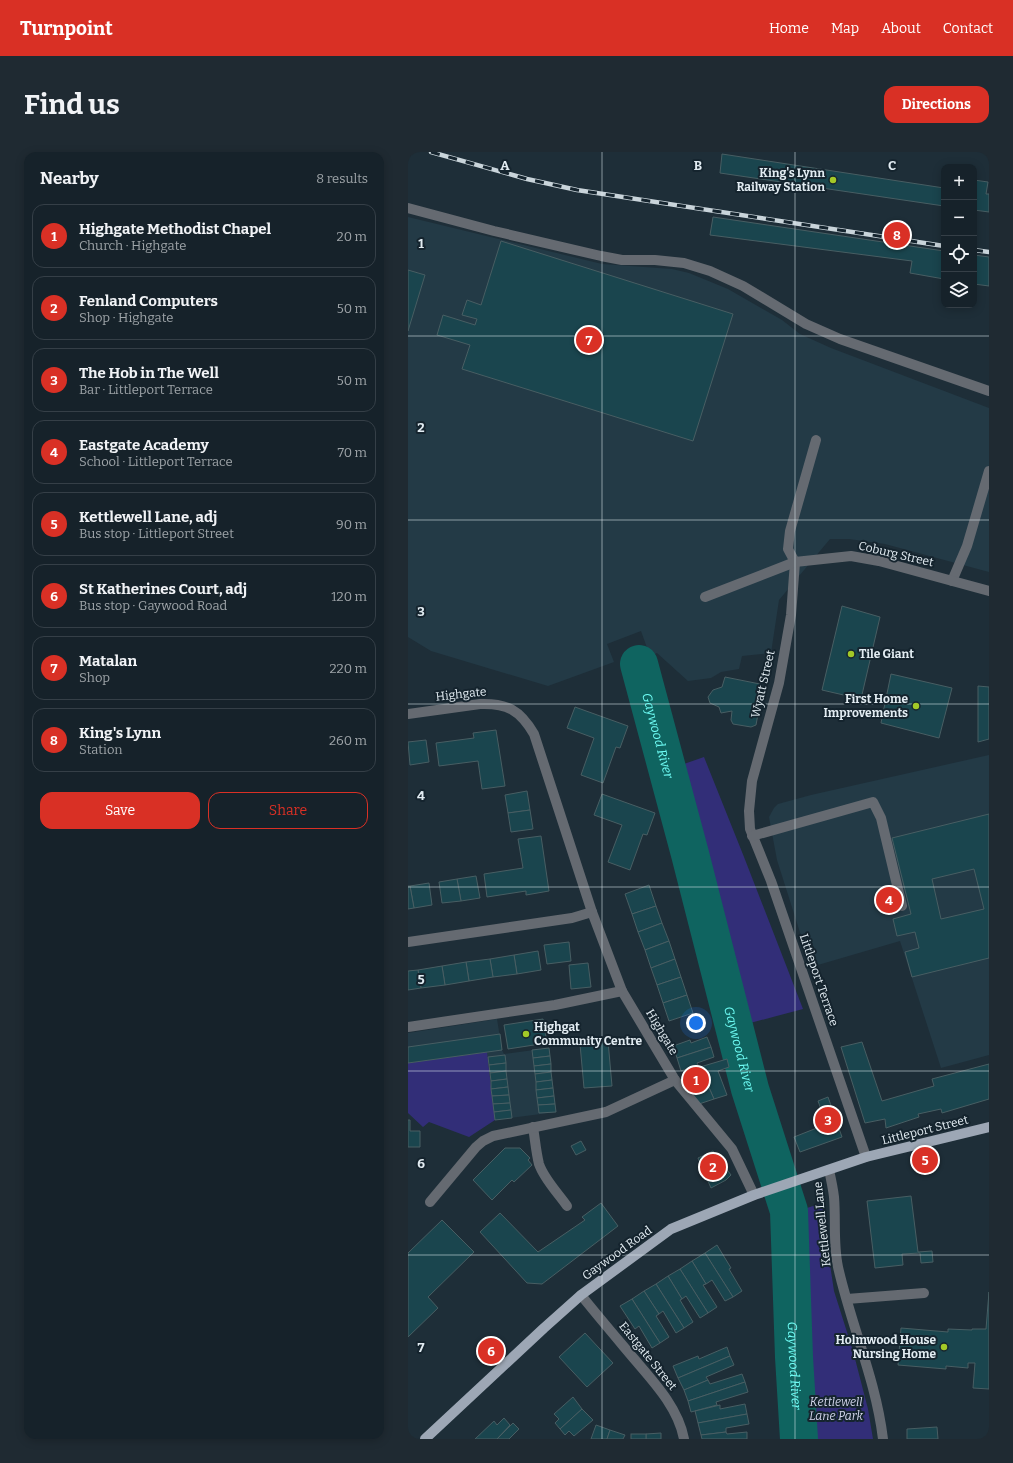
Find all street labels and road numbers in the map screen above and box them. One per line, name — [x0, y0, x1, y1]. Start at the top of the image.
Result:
street label: Coburg Street — [857, 539, 936, 570]
street label: Wyatt Street — [748, 648, 778, 719]
street label: Highgate — [435, 684, 487, 704]
street label: Littleport Terrace — [797, 932, 841, 1028]
street label: Highgate — [643, 1007, 681, 1057]
street label: Littleport Street — [880, 1112, 970, 1148]
street label: Kettlewell Lane — [811, 1181, 833, 1267]
street label: Gaywood Road — [580, 1223, 654, 1283]
street label: Eastgate Street — [616, 1319, 680, 1394]

